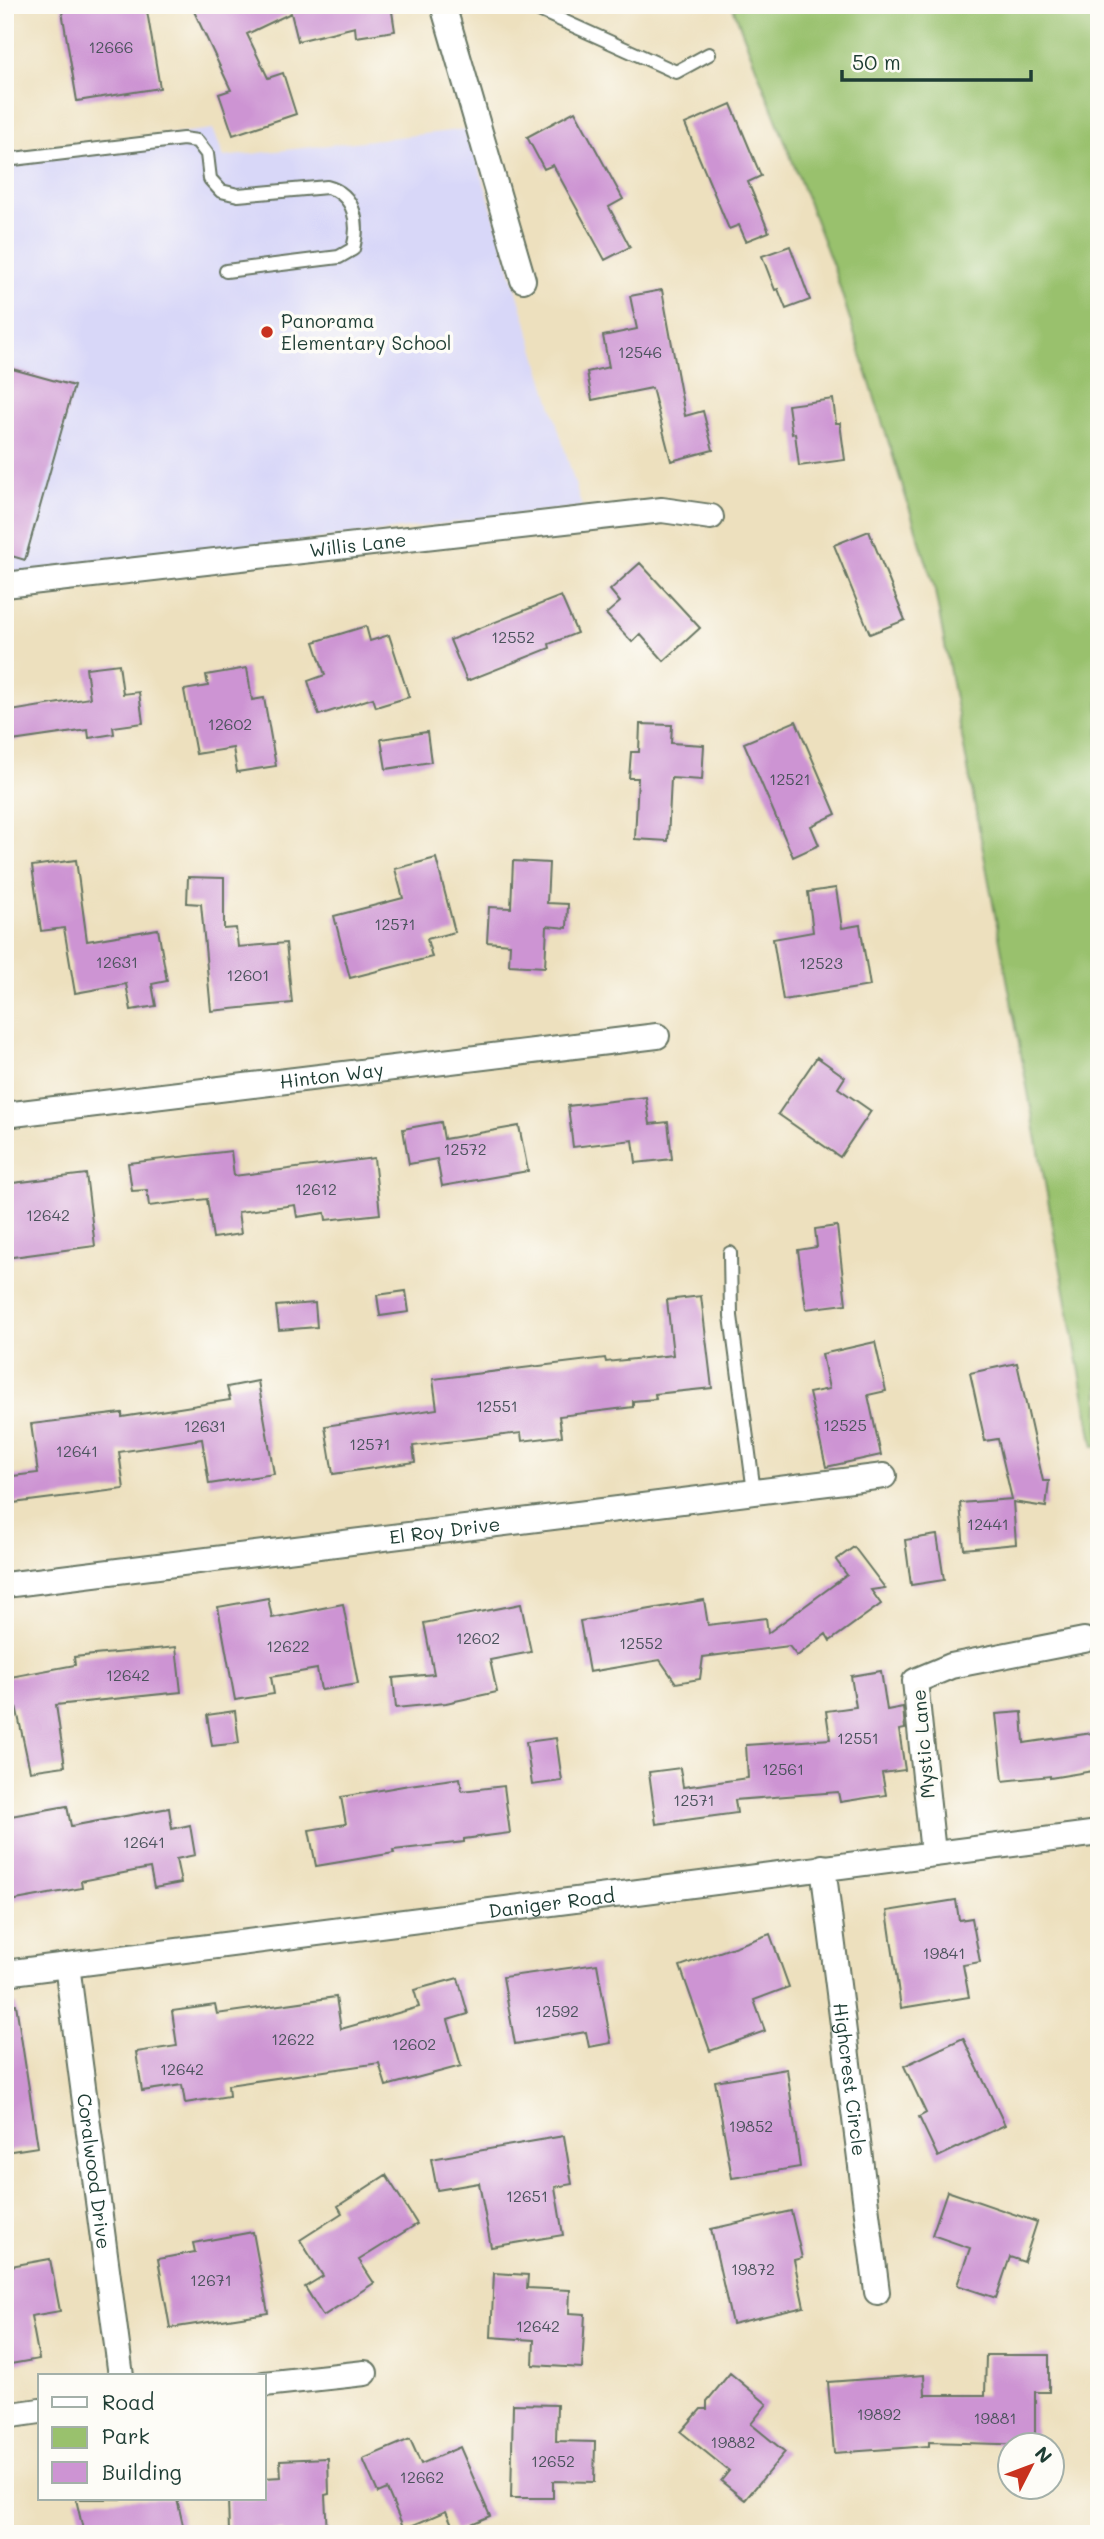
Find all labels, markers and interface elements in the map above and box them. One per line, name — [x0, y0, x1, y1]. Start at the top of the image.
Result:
house number: 12666 — [88, 36, 134, 57]
scale bar — [842, 38, 1030, 82]
text: 50 m — [852, 48, 901, 75]
place label: Panorama Elementary School — [281, 308, 451, 355]
marker: Panorama Elementary School — [259, 324, 275, 340]
house number: 12546 — [618, 341, 662, 362]
street label: Willis Lane — [308, 526, 407, 562]
house number: 12552 — [491, 626, 535, 647]
house number: 12602 — [208, 713, 252, 734]
house number: 12521 — [769, 768, 811, 789]
house number: 12571 — [374, 913, 416, 934]
house number: 12631 — [96, 951, 138, 972]
house number: 12523 — [799, 952, 843, 973]
house number: 12601 — [227, 964, 269, 985]
street label: Hinton Way — [278, 1056, 385, 1094]
house number: 12572 — [443, 1138, 487, 1159]
house number: 12612 — [295, 1178, 337, 1199]
house number: 12642 — [26, 1204, 70, 1225]
house number: 12551 — [476, 1395, 518, 1416]
house number: 12525 — [823, 1414, 867, 1435]
house number: 12631 — [184, 1415, 226, 1436]
house number: 12571 — [349, 1433, 391, 1454]
house number: 12641 — [56, 1440, 98, 1461]
street label: El Roy Drive — [388, 1511, 501, 1549]
house number: 12441 — [967, 1513, 1009, 1534]
house number: 12602 — [456, 1627, 500, 1648]
house number: 12552 — [619, 1632, 663, 1653]
house number: 12622 — [266, 1635, 310, 1656]
house number: 12642 — [106, 1664, 150, 1685]
street label: Mystic Lane — [905, 1688, 940, 1800]
house number: 12551 — [837, 1727, 879, 1748]
house number: 12561 — [762, 1758, 804, 1779]
house number: 12571 — [673, 1789, 715, 1810]
house number: 12641 — [123, 1831, 165, 1852]
street label: Daniger Road — [487, 1882, 616, 1923]
house number: 19841 — [923, 1942, 965, 1963]
house number: 12592 — [535, 2000, 579, 2021]
street label: Highcrest Circle — [828, 2001, 873, 2157]
house number: 12622 — [271, 2028, 315, 2049]
house number: 12602 — [392, 2033, 436, 2054]
house number: 12642 — [160, 2058, 204, 2079]
street label: Coralwood Drive — [72, 2092, 117, 2250]
house number: 19852 — [729, 2115, 773, 2136]
house number: 12651 — [506, 2185, 548, 2206]
house number: 19872 — [731, 2258, 775, 2279]
house number: 12671 — [190, 2269, 232, 2290]
house number: 12642 — [516, 2315, 560, 2336]
legend — [38, 2374, 266, 2500]
text: Road — [102, 2388, 154, 2415]
house number: 19892 — [857, 2403, 901, 2424]
house number: 19881 — [973, 2407, 1017, 2428]
text: Park — [102, 2422, 150, 2449]
north arrow — [996, 2430, 1066, 2500]
house number: 19882 — [711, 2431, 755, 2452]
text: N — [1030, 2441, 1058, 2468]
house number: 12652 — [531, 2450, 575, 2471]
text: Building — [102, 2458, 182, 2485]
house number: 12662 — [400, 2466, 444, 2487]

